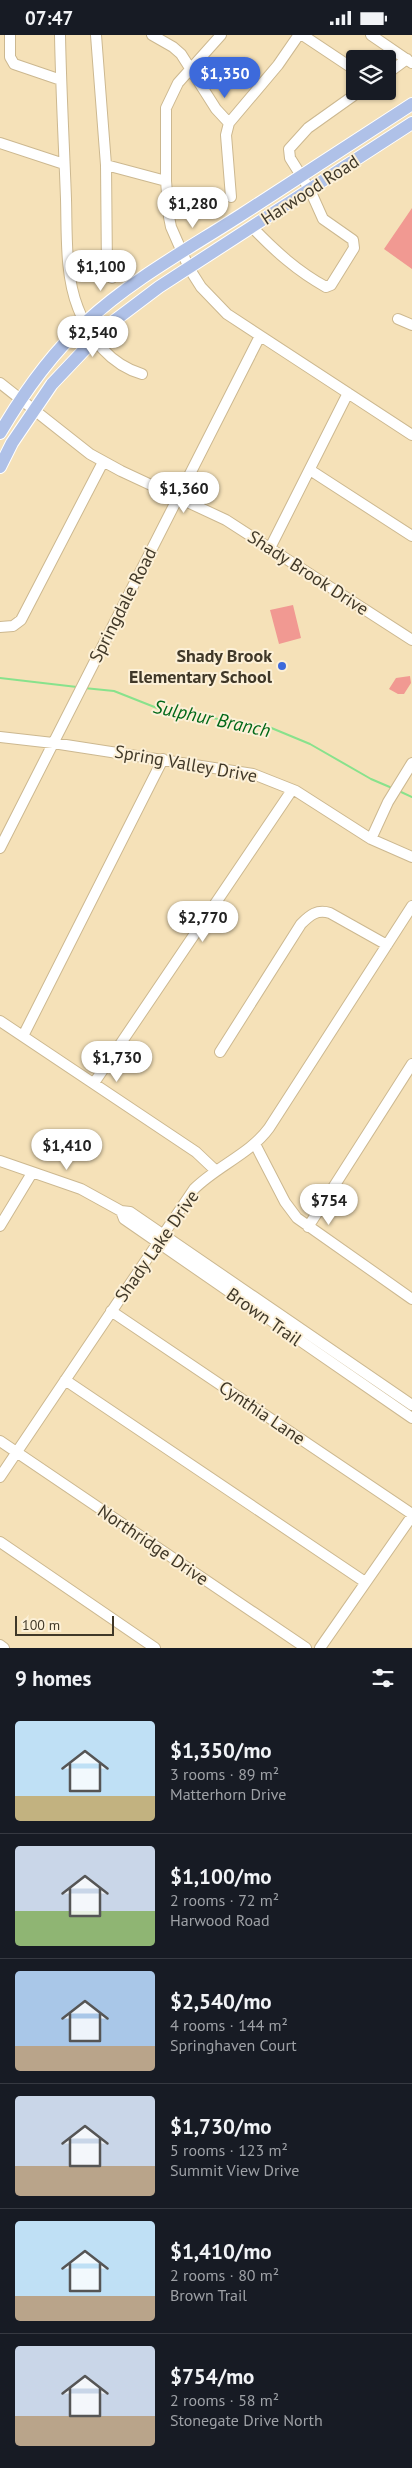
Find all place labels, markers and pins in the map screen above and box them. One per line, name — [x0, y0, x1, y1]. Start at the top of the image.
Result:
pin: $1,350 — [184, 57, 266, 99]
pin: $1,280 — [152, 187, 234, 229]
pin: $1,100 — [60, 249, 142, 292]
pin: $2,540 — [52, 315, 134, 358]
pin: $1,360 — [143, 471, 225, 514]
place label: Shady Brook Elementary School — [129, 644, 273, 688]
marker: Shady Brook Elementary School — [276, 660, 288, 672]
pin: $2,770 — [162, 901, 244, 943]
pin: $1,730 — [76, 1041, 158, 1083]
pin: $1,410 — [26, 1129, 108, 1171]
pin: $754 — [299, 1183, 359, 1226]

